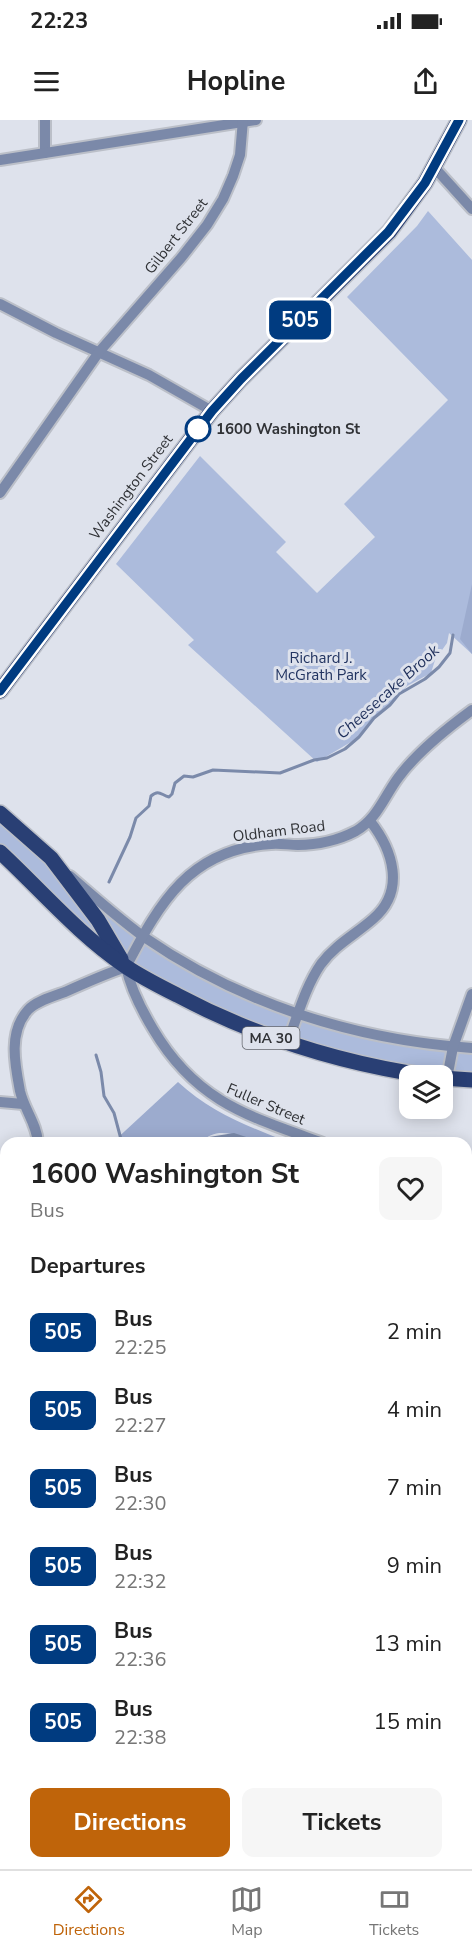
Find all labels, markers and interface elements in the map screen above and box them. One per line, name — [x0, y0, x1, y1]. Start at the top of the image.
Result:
text: 22:23 — [30, 6, 88, 36]
text: Hopline — [187, 63, 285, 100]
icon: menu — [30, 65, 63, 98]
icon: share — [409, 65, 442, 98]
street label: Gilbert Street — [140, 193, 212, 278]
line badge: 505 — [266, 300, 334, 340]
text: 505 — [281, 306, 319, 334]
marker: 1600 Washington St — [185, 416, 211, 442]
place label: 1600 Washington St — [216, 419, 360, 439]
street label: Washington Street — [85, 430, 178, 544]
water label: Cheesecake Brook — [332, 639, 445, 744]
park label: Richard J. McGrath Park — [275, 648, 367, 685]
street label: Oldham Road — [232, 815, 326, 847]
road number: MA 30 — [242, 1027, 300, 1049]
map controls — [399, 1065, 453, 1119]
button: layers — [399, 1065, 453, 1119]
street label: Fuller Street — [224, 1079, 309, 1130]
text: 1600 Washington St — [30, 1155, 299, 1193]
button: heart — [379, 1157, 442, 1220]
text: Bus — [30, 1197, 64, 1224]
text: Departures — [30, 1251, 145, 1281]
text: Bus — [114, 1304, 153, 1334]
text: 2 min — [387, 1317, 442, 1347]
text: 505 — [44, 1318, 82, 1346]
text: 22:25 — [114, 1334, 167, 1361]
text: Bus — [114, 1382, 153, 1412]
text: 4 min — [387, 1395, 442, 1425]
text: 505 — [44, 1396, 82, 1424]
text: 22:27 — [114, 1412, 167, 1439]
text: Bus — [114, 1460, 153, 1490]
text: 7 min — [387, 1473, 442, 1503]
text: 505 — [44, 1474, 82, 1502]
text: 22:30 — [114, 1490, 167, 1517]
text: Bus — [114, 1538, 153, 1568]
text: 9 min — [387, 1551, 442, 1581]
text: 505 — [44, 1552, 82, 1580]
text: 22:32 — [114, 1568, 167, 1595]
text: Bus — [114, 1616, 153, 1646]
text: 13 min — [374, 1629, 442, 1659]
text: 505 — [44, 1630, 82, 1658]
text: 22:36 — [114, 1646, 167, 1673]
text: Bus — [114, 1694, 153, 1724]
text: 15 min — [374, 1707, 442, 1737]
text: 505 — [44, 1708, 82, 1736]
text: 22:38 — [114, 1724, 167, 1751]
button: Directions — [30, 1788, 230, 1857]
button: Tickets — [242, 1788, 442, 1857]
tab: Directions — [53, 1883, 125, 1941]
tab: Map — [230, 1883, 263, 1941]
tab: Tickets — [369, 1883, 419, 1941]

